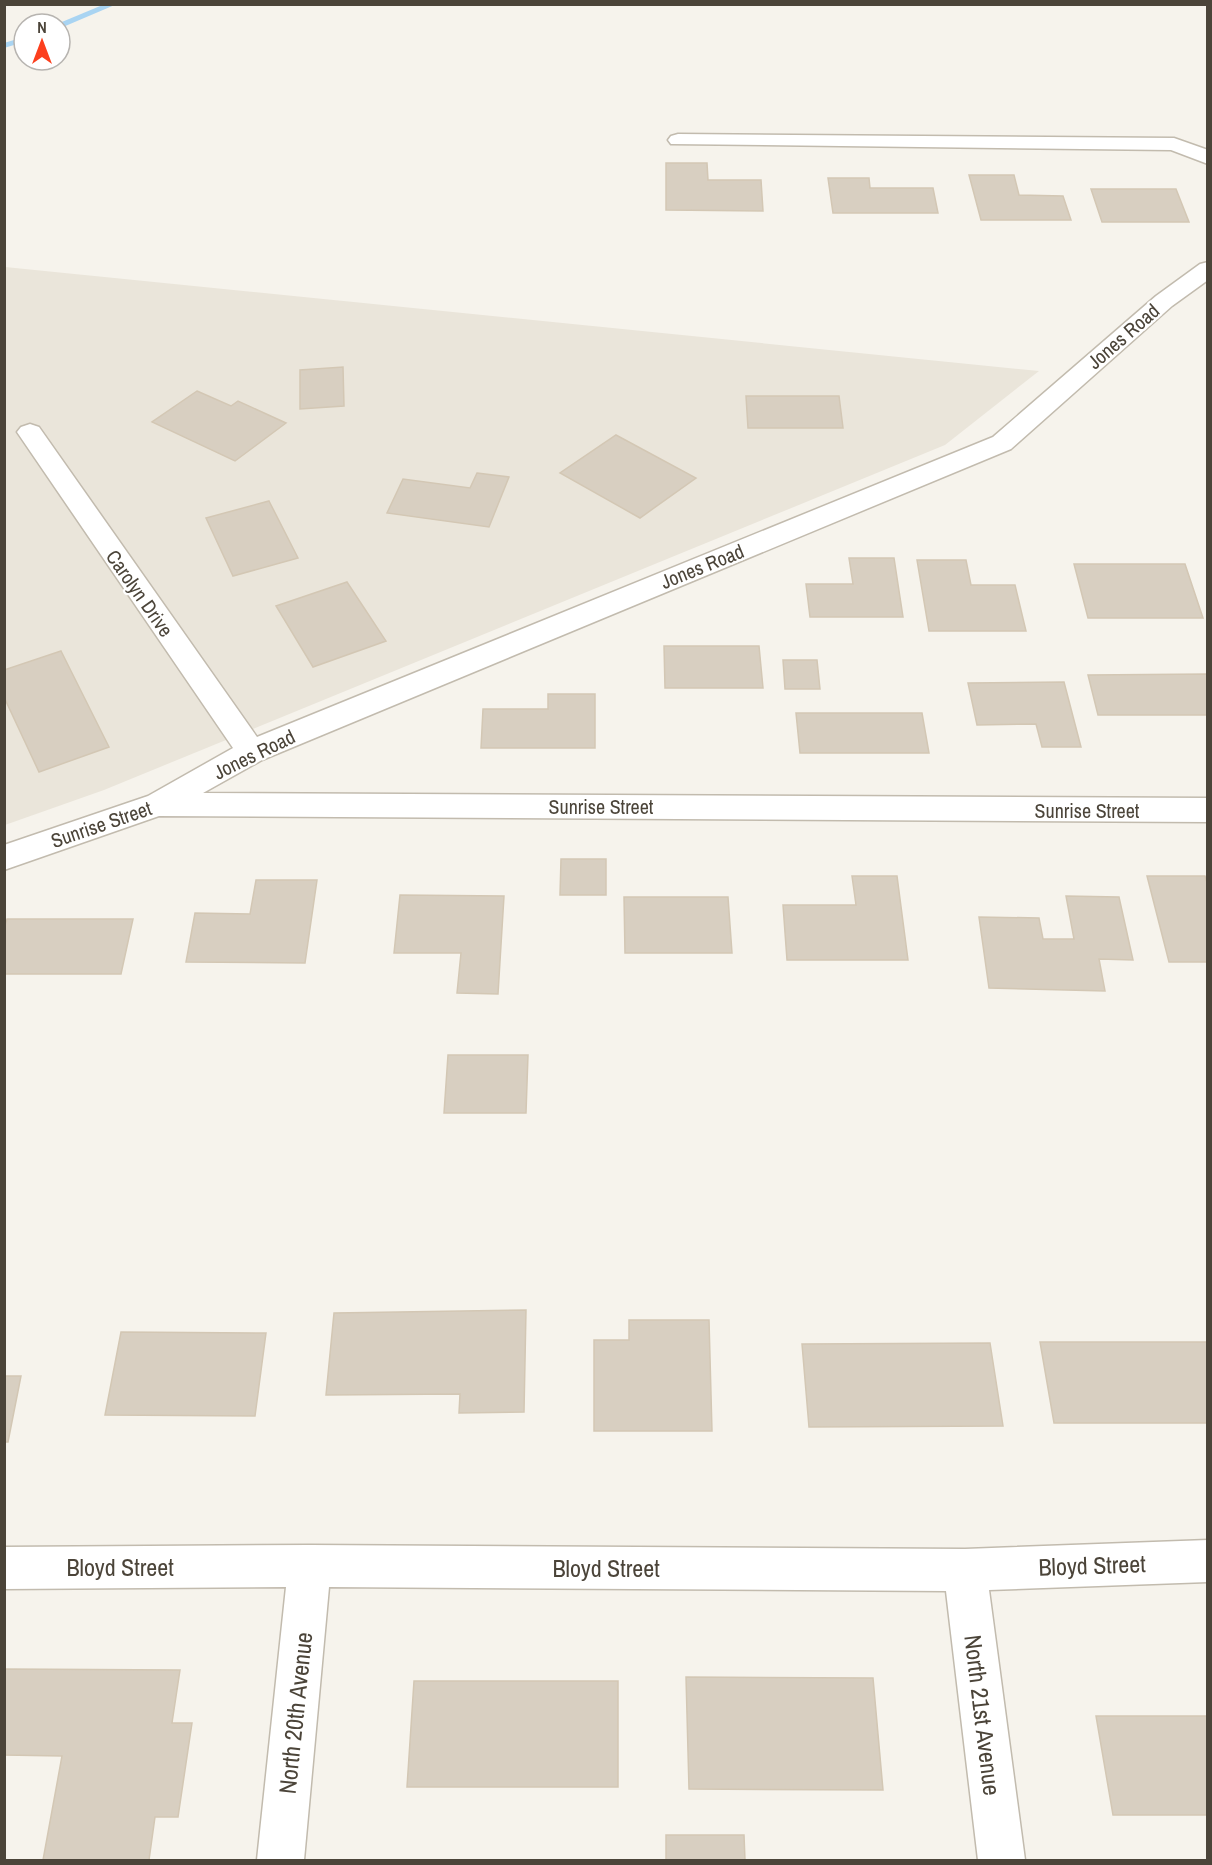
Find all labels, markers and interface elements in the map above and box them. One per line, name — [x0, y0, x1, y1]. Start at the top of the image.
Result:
north arrow — [12, 12, 72, 72]
text: N — [37, 16, 47, 38]
street label: Jones Road — [1081, 297, 1165, 375]
street label: Jones Road — [656, 537, 748, 595]
street label: Carolyn Drive — [100, 544, 180, 642]
street label: Jones Road — [209, 723, 299, 785]
street label: Sunrise Street — [549, 793, 654, 820]
street label: Sunrise Street — [47, 794, 155, 854]
street label: Sunrise Street — [1035, 797, 1140, 824]
street label: Bloyd Street — [1038, 1547, 1147, 1583]
street label: Bloyd Street — [66, 1551, 174, 1583]
street label: Bloyd Street — [552, 1552, 660, 1584]
street label: North 20th Avenue — [271, 1630, 319, 1796]
street label: North 21st Avenue — [957, 1633, 1009, 1797]

